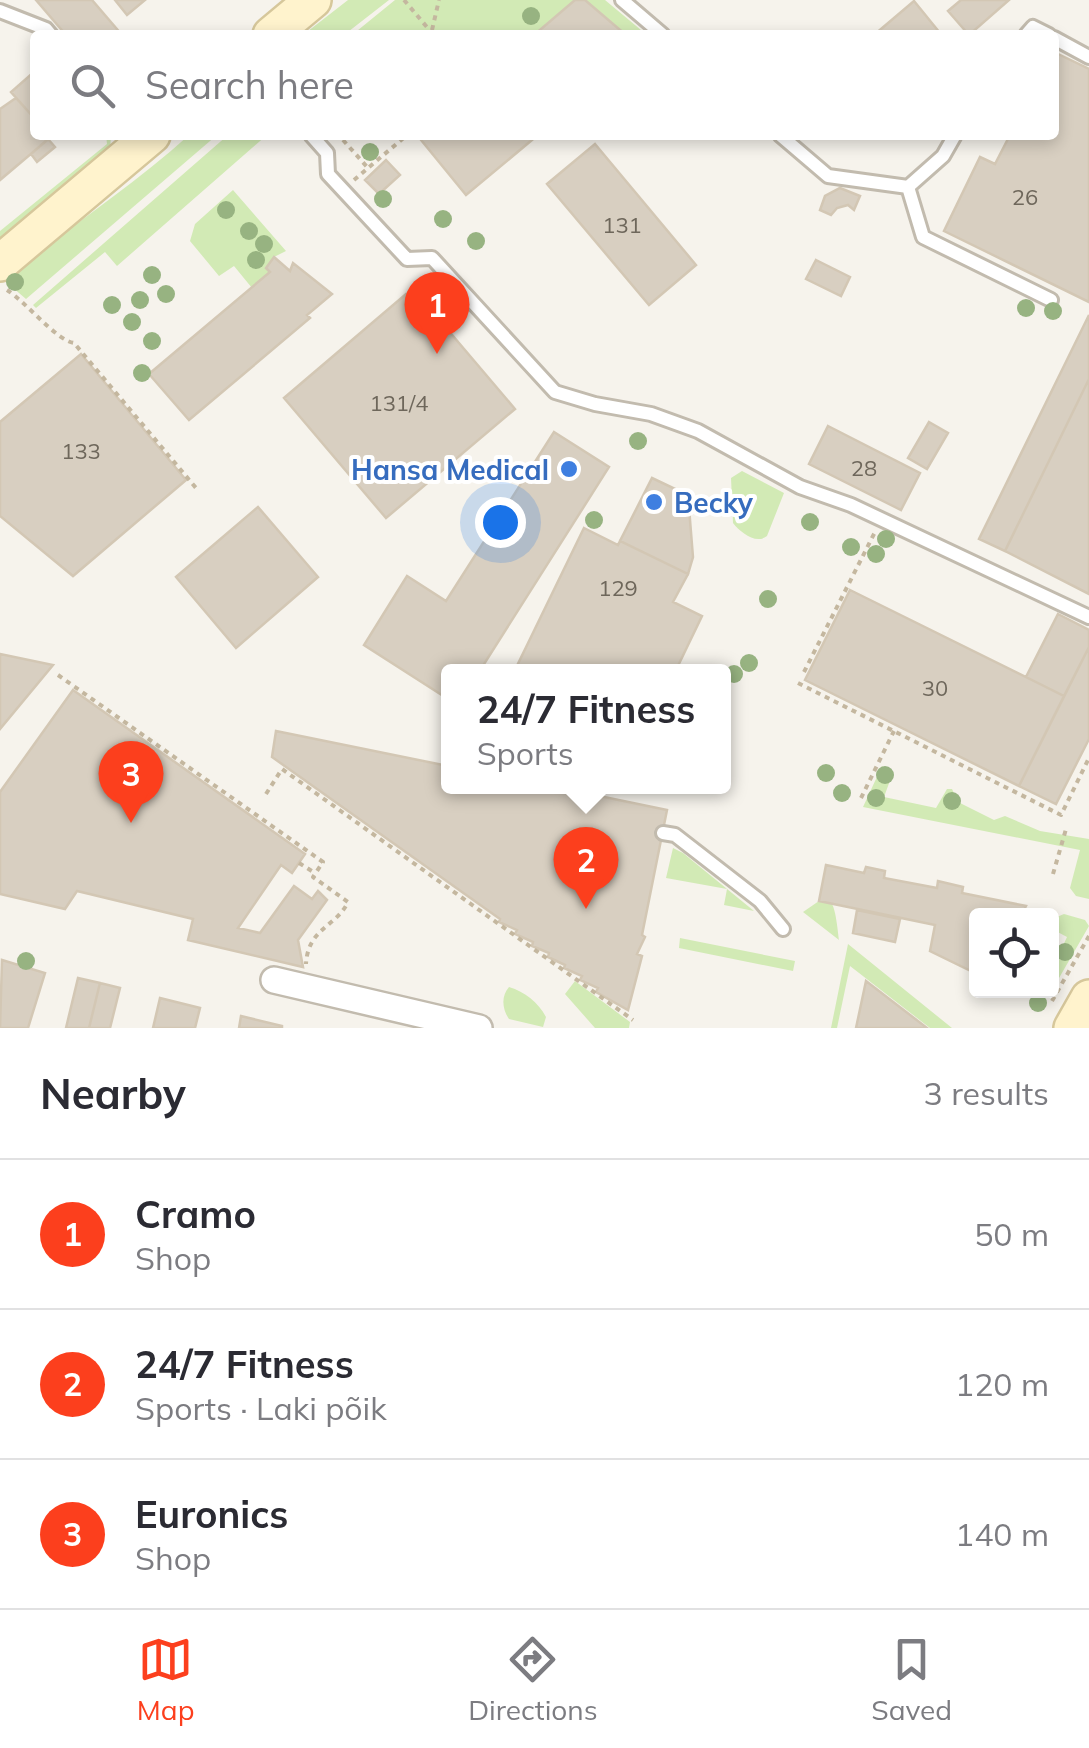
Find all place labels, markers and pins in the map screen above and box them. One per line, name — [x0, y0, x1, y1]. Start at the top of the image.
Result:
pin: 1 — [404, 272, 470, 354]
place label: Hansa Medical — [351, 452, 549, 487]
marker: Hansa Medical — [558, 458, 580, 480]
place label: Becky — [674, 485, 754, 520]
marker: Becky — [643, 491, 665, 513]
pin: 3 — [98, 740, 164, 823]
pin: 2 — [554, 826, 618, 909]

